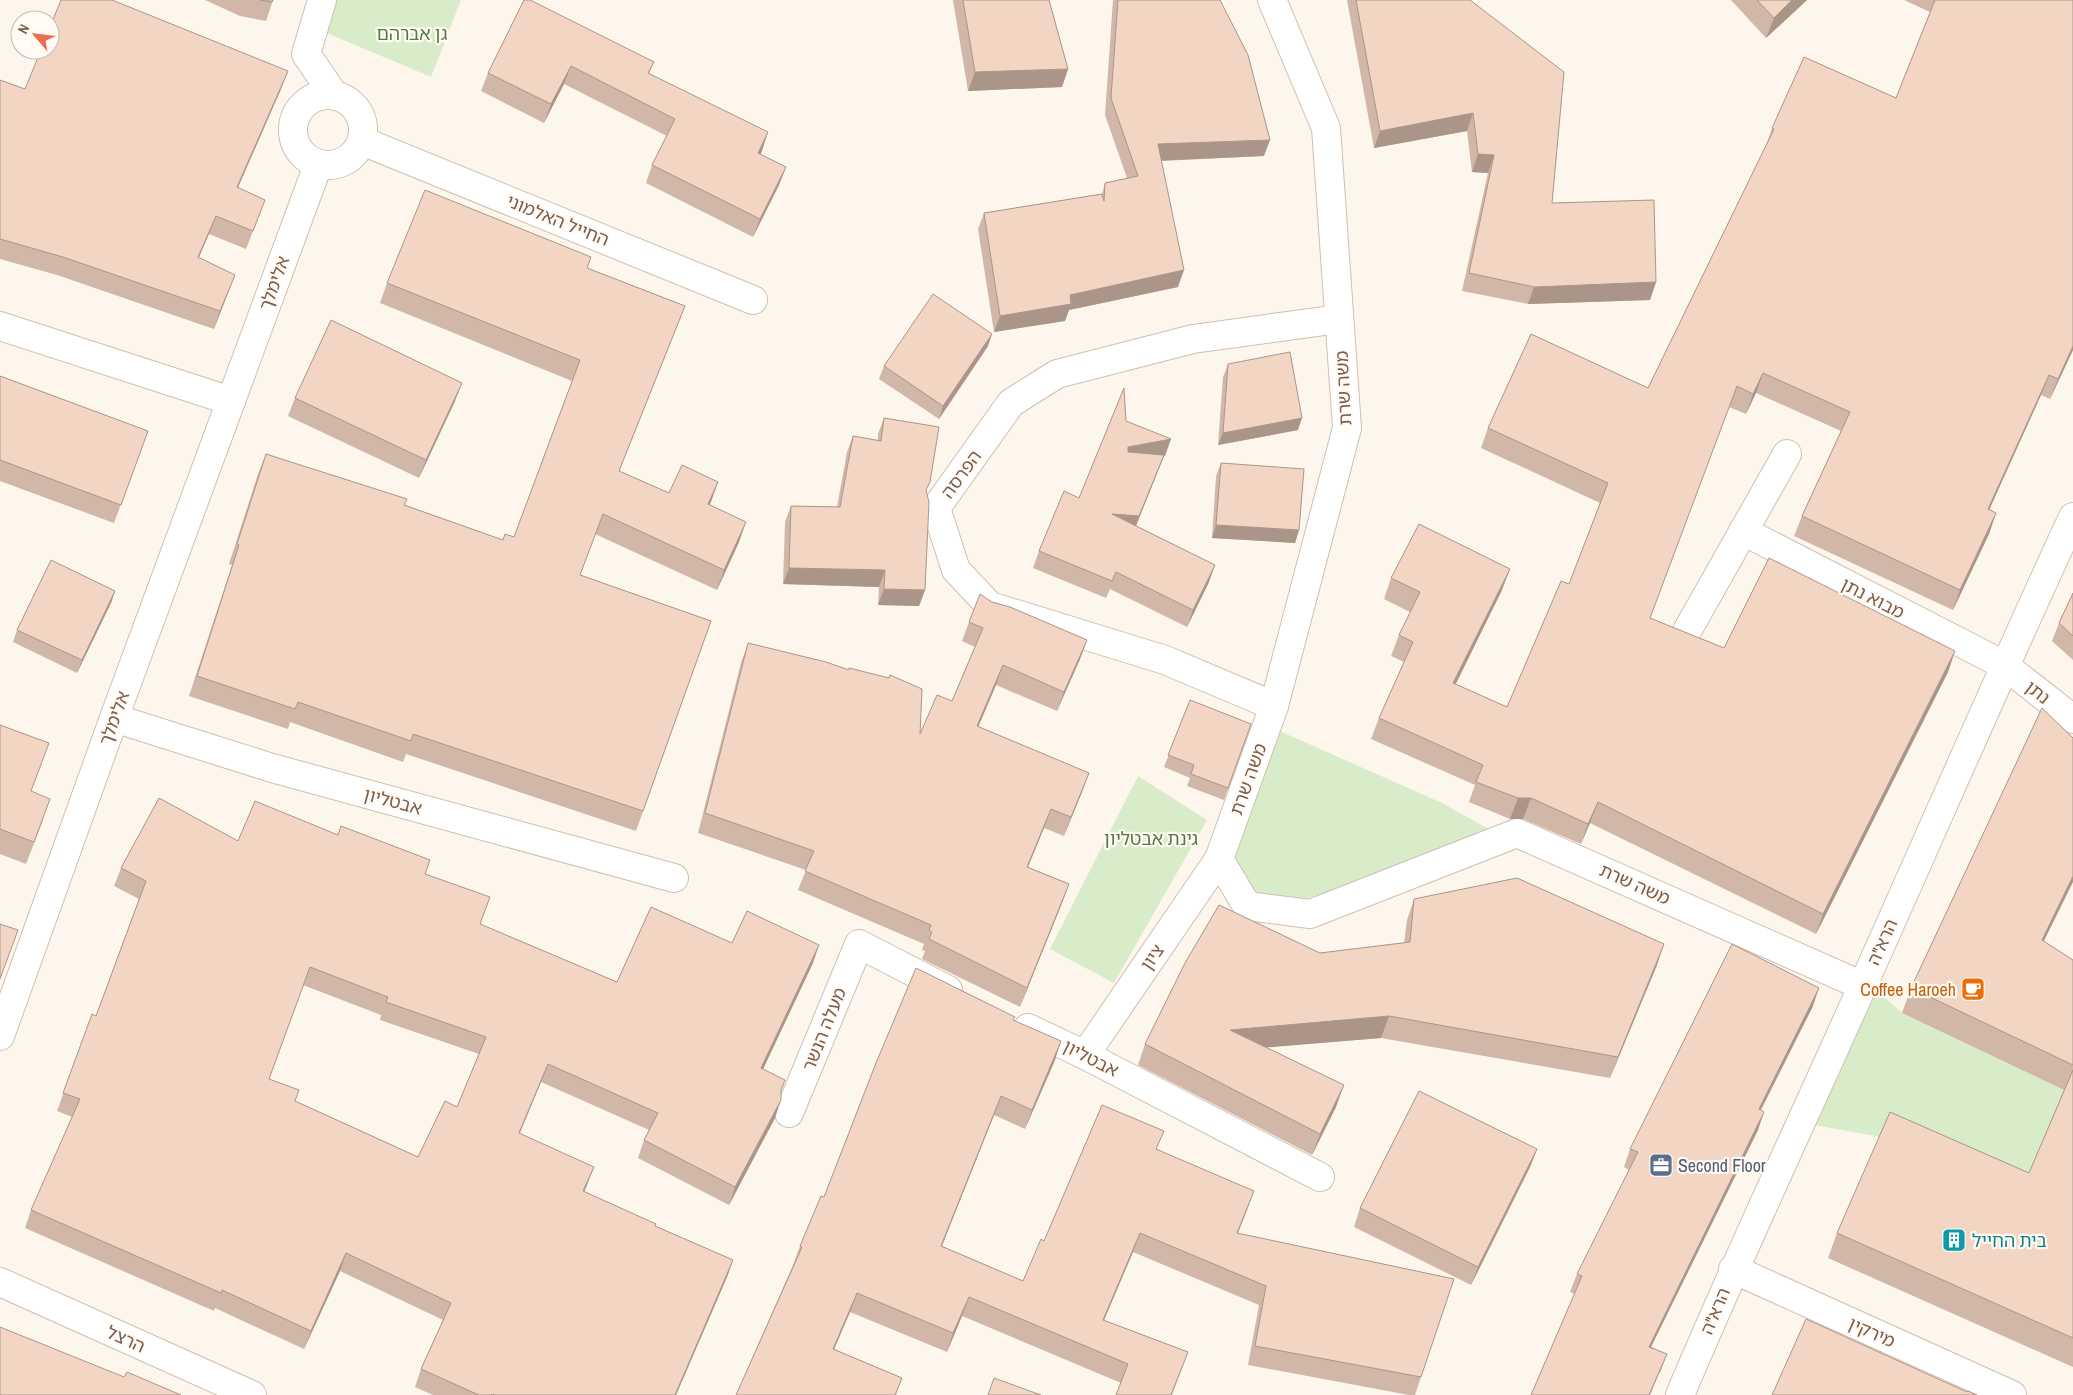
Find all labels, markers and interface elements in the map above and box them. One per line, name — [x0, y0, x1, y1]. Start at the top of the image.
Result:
north arrow — [10, 10, 60, 60]
text: N — [14, 21, 33, 37]
park label: גן אברהם — [377, 21, 448, 46]
street label: החייל האלמוני — [503, 188, 613, 252]
street label: אלימלך — [253, 252, 295, 314]
street label: משה שרת — [1329, 350, 1357, 426]
street label: הפרסה — [935, 445, 987, 503]
street label: מבוא נתן — [1837, 571, 1909, 625]
street label: נתן — [2020, 674, 2056, 710]
street label: אלימלך — [93, 687, 135, 749]
street label: משה שרת — [1223, 739, 1273, 818]
street label: אבטליון — [361, 781, 425, 821]
park label: גינת אבטליון — [1104, 826, 1198, 851]
street label: משה שרת — [1596, 857, 1674, 911]
street label: הרא"ה — [1861, 915, 1903, 969]
street label: ציון — [1134, 939, 1170, 975]
cafe icon: Coffee Haroeh — [1960, 976, 1986, 1002]
place label: Coffee Haroeh — [1860, 977, 1956, 1002]
street label: מעלה הנשר — [796, 983, 852, 1074]
street label: אבטליון — [1059, 1033, 1123, 1083]
office icon: Second Floor — [1648, 1152, 1674, 1178]
place label: Second Floor — [1678, 1153, 1766, 1178]
building icon: בית החייל — [1941, 1227, 1967, 1253]
place label: בית החייל — [1972, 1228, 2047, 1253]
street label: הרא"ה — [1694, 1284, 1736, 1338]
street label: מירקין — [1845, 1311, 1899, 1353]
street label: הרצל — [103, 1319, 149, 1359]

